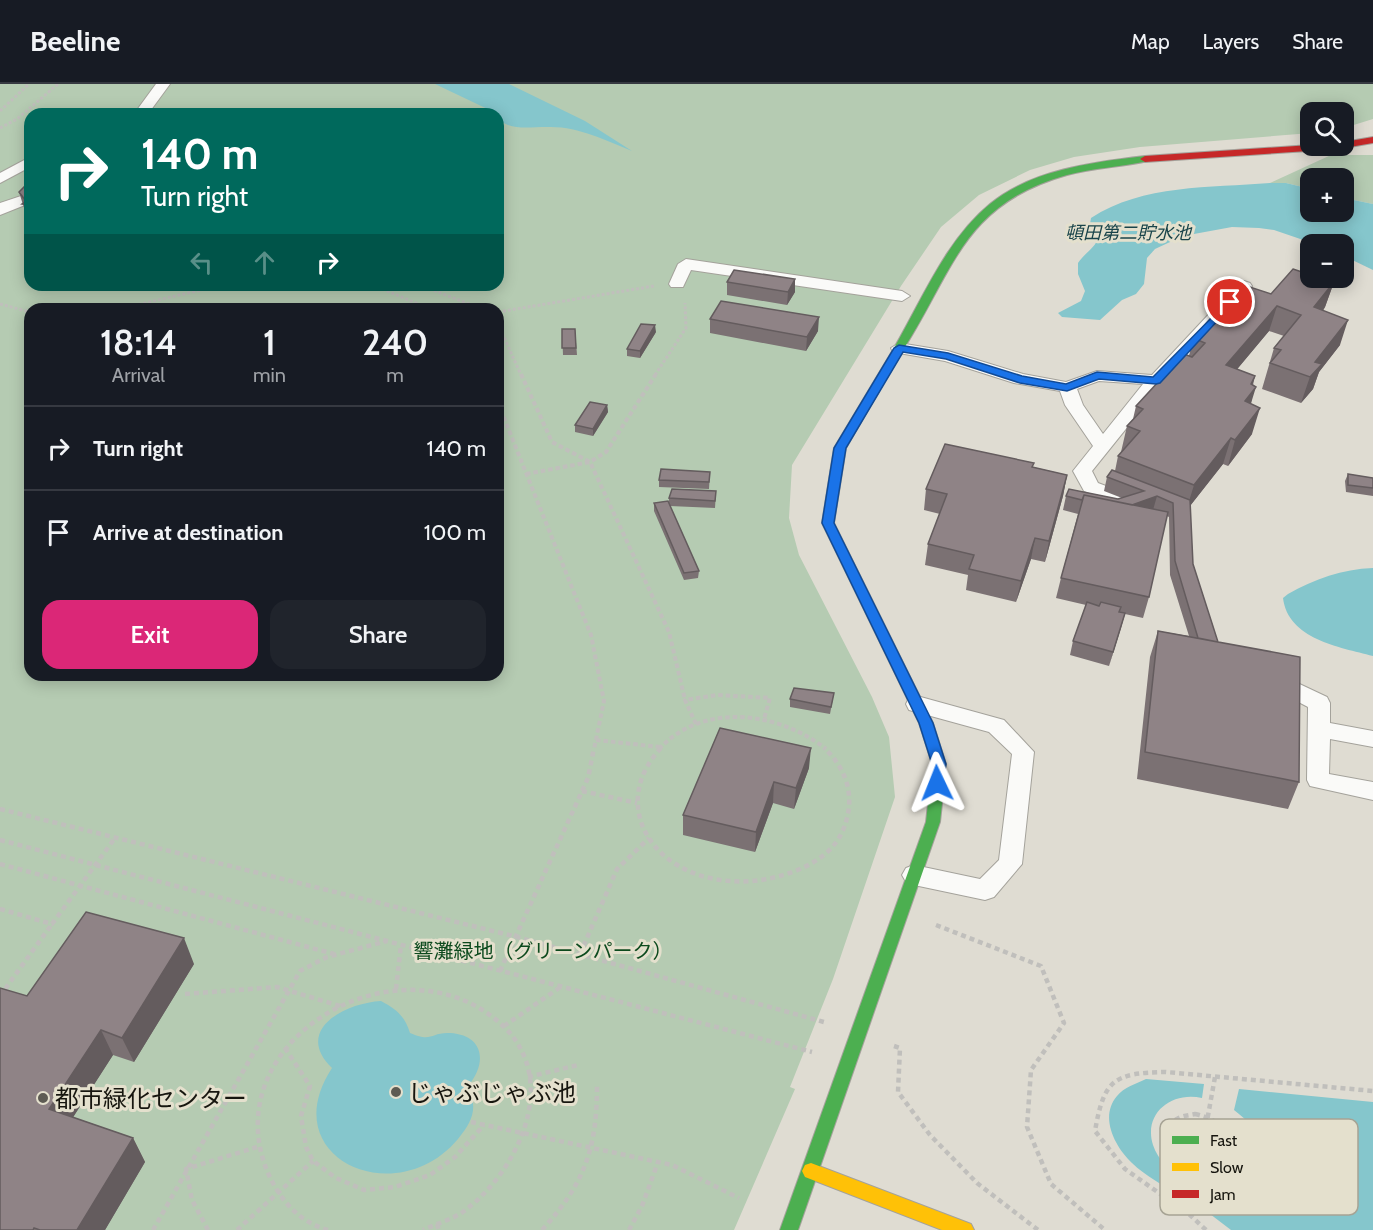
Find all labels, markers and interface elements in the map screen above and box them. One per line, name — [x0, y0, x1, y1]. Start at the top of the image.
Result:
text: Beeline — [30, 24, 120, 58]
text: Map — [1131, 29, 1170, 54]
text: Layers — [1203, 29, 1259, 54]
text: Share — [1292, 29, 1343, 54]
map controls — [1300, 102, 1354, 288]
button: search — [1300, 102, 1354, 156]
text: 140 m — [141, 128, 258, 180]
icon: right — [42, 132, 120, 210]
button: + — [1300, 168, 1354, 222]
text: Turn right — [141, 180, 248, 213]
water label: 頓田第二貯水池 — [1065, 222, 1193, 244]
button: − — [1300, 234, 1354, 288]
icon: left — [185, 246, 218, 279]
icon: ahead — [248, 246, 281, 279]
icon: right — [311, 246, 344, 279]
pin — [1204, 276, 1255, 327]
icon: arrive — [1213, 285, 1246, 318]
text: 18:14 — [100, 320, 177, 364]
text: 1 — [263, 320, 276, 364]
text: 240 — [362, 320, 428, 364]
text: Arrival — [112, 363, 165, 387]
text: min — [253, 363, 286, 387]
text: m — [386, 363, 404, 387]
icon: right — [42, 432, 75, 465]
text: Turn right — [93, 435, 183, 462]
text: 140 m — [427, 435, 486, 462]
icon: arrive — [42, 516, 75, 549]
text: Arrive at destination — [93, 519, 283, 546]
text: 100 m — [424, 519, 486, 546]
button: Exit — [42, 600, 258, 669]
button: Share — [270, 600, 486, 669]
position arrow — [905, 751, 969, 815]
park label: 響灘緑地（グリーンパーク） — [414, 939, 673, 963]
place label: じゃぶじゃぶ池 — [408, 1078, 576, 1107]
place label: 都市緑化センター — [55, 1084, 247, 1113]
marker: じゃぶじゃぶ池 — [389, 1085, 403, 1099]
marker: 都市緑化センター — [36, 1091, 50, 1105]
legend — [1160, 1119, 1358, 1215]
text: Fast — [1210, 1131, 1238, 1150]
text: Slow — [1210, 1158, 1244, 1177]
text: Jam — [1209, 1185, 1236, 1204]

